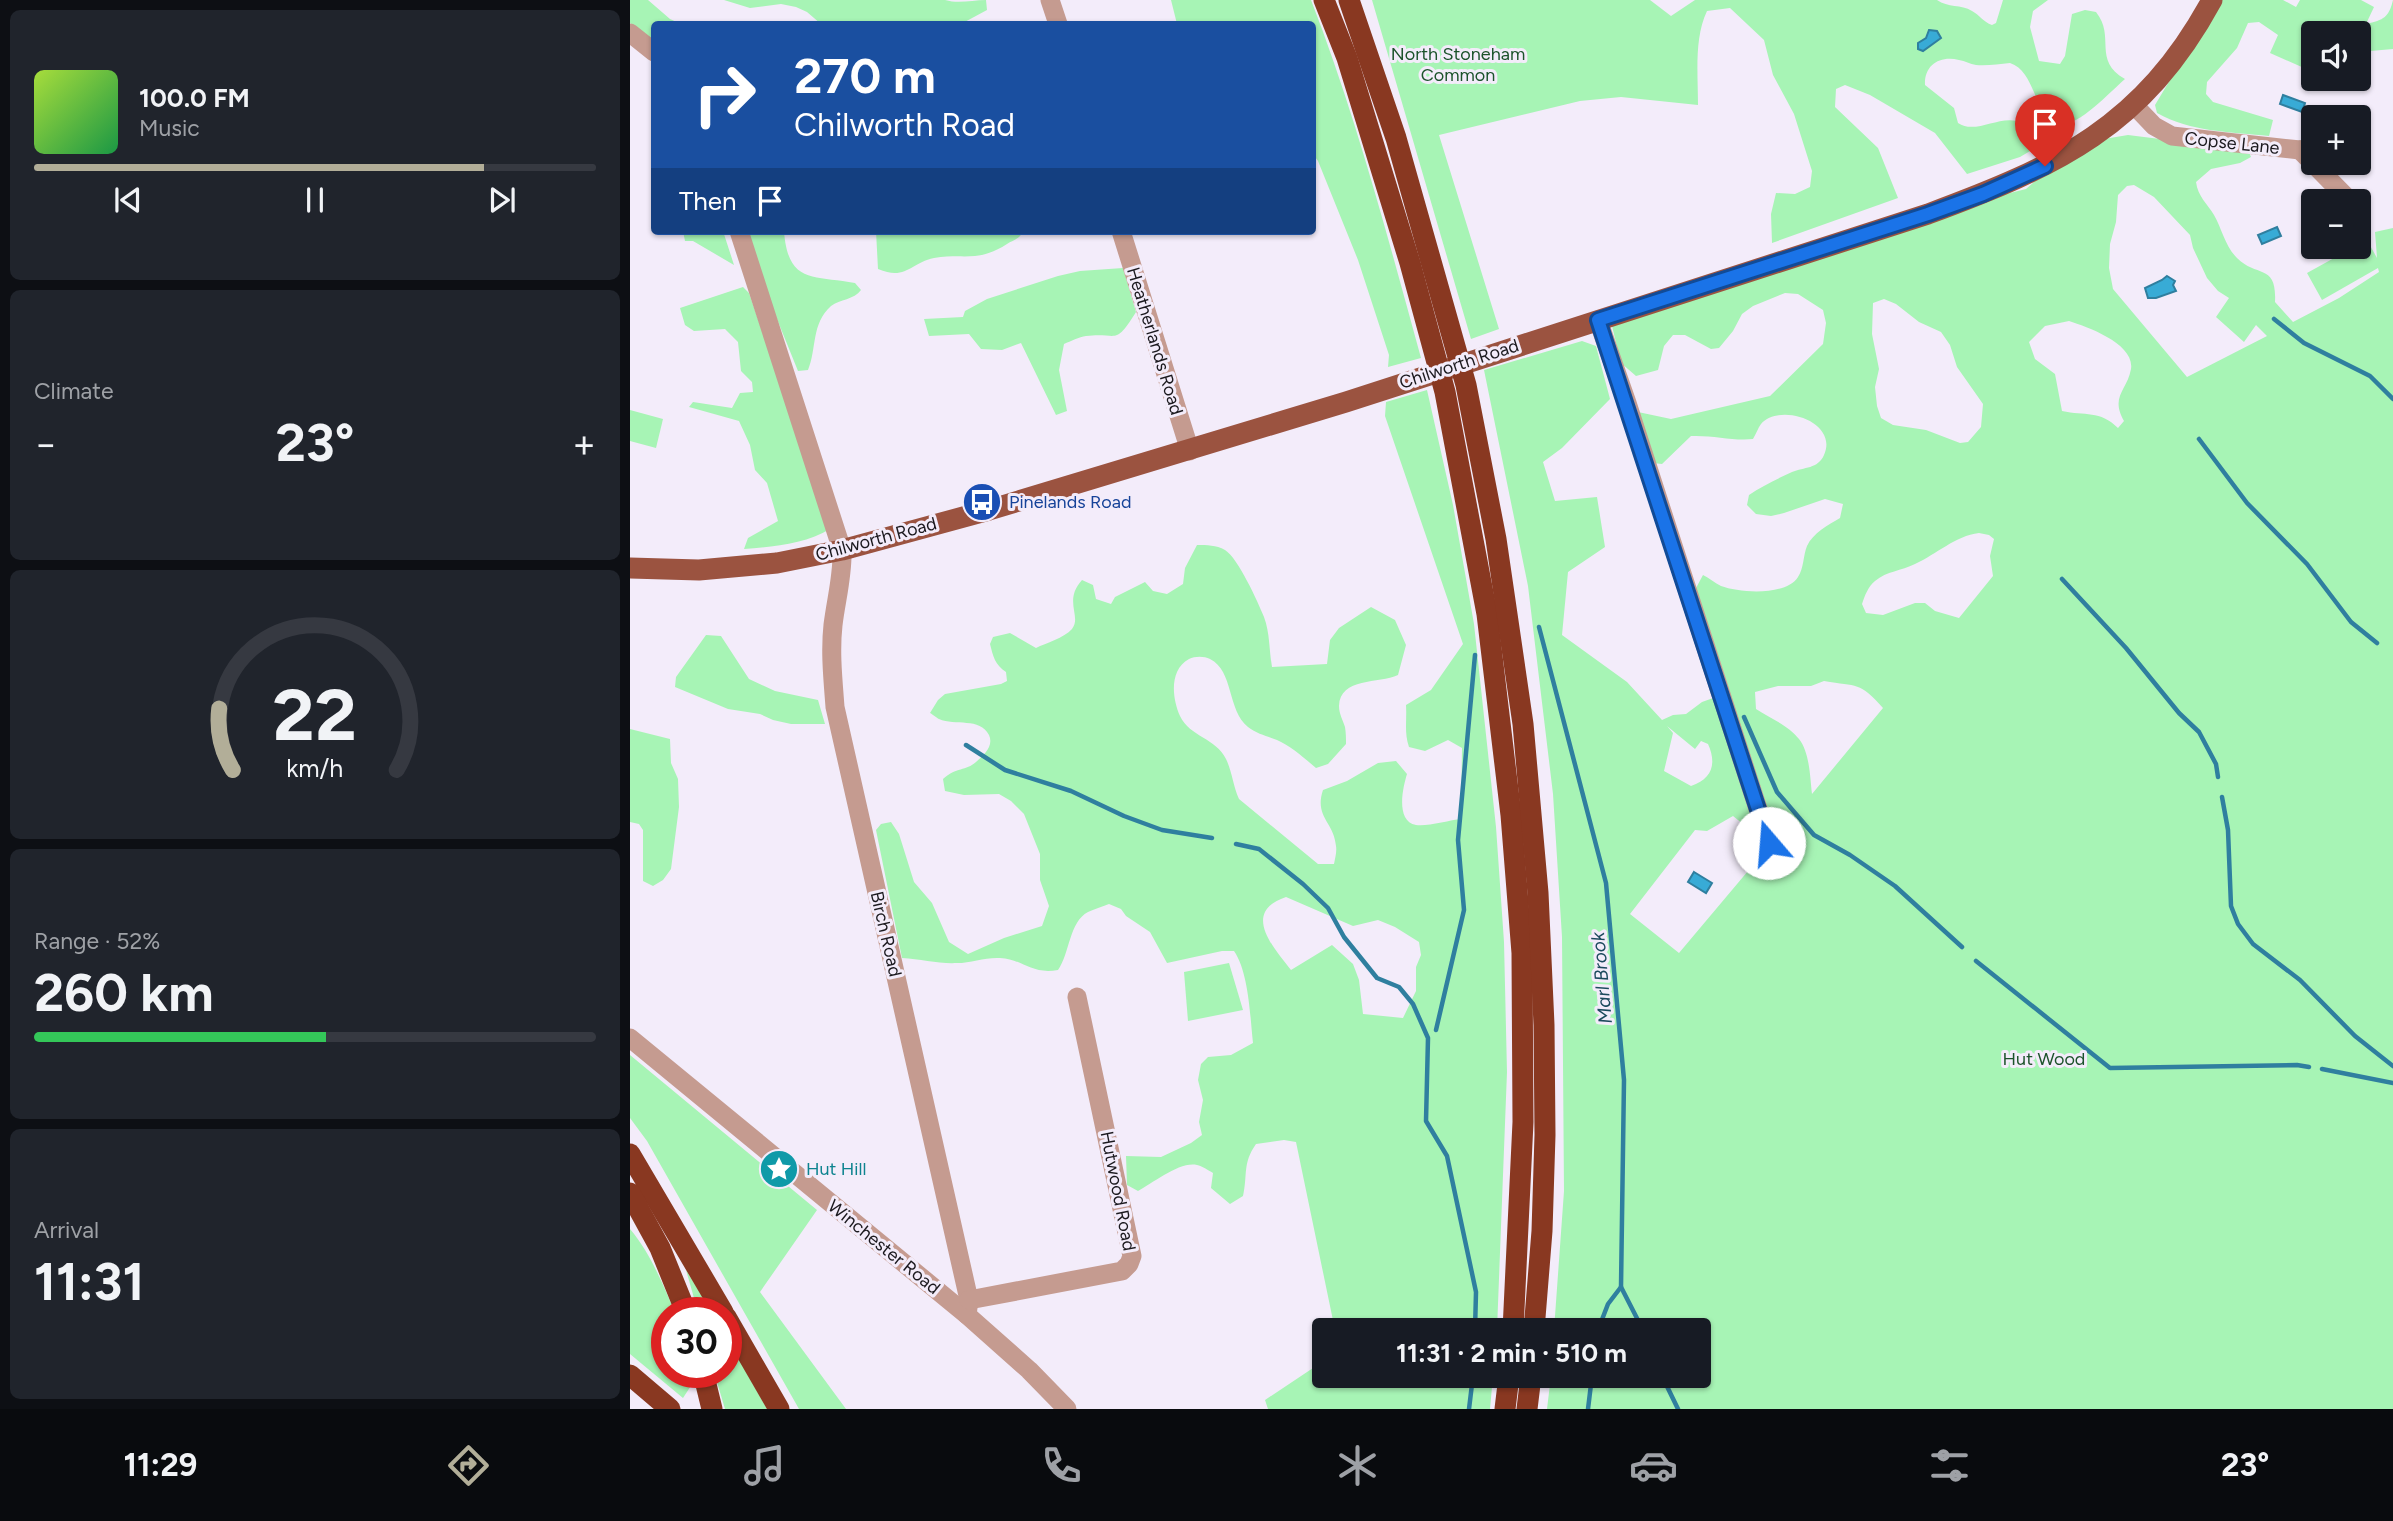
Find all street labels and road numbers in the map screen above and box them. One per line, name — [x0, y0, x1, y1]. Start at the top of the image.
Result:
street label: Copse Lane — [2184, 127, 2281, 159]
street label: Heatherlands Road — [1122, 264, 1188, 418]
street label: Chilworth Road — [1396, 334, 1522, 394]
street label: Chilworth Road — [813, 512, 939, 566]
street label: Birch Road — [866, 889, 906, 979]
street label: Hutwood Road — [1096, 1129, 1140, 1253]
street label: Winchester Road — [823, 1195, 945, 1299]

